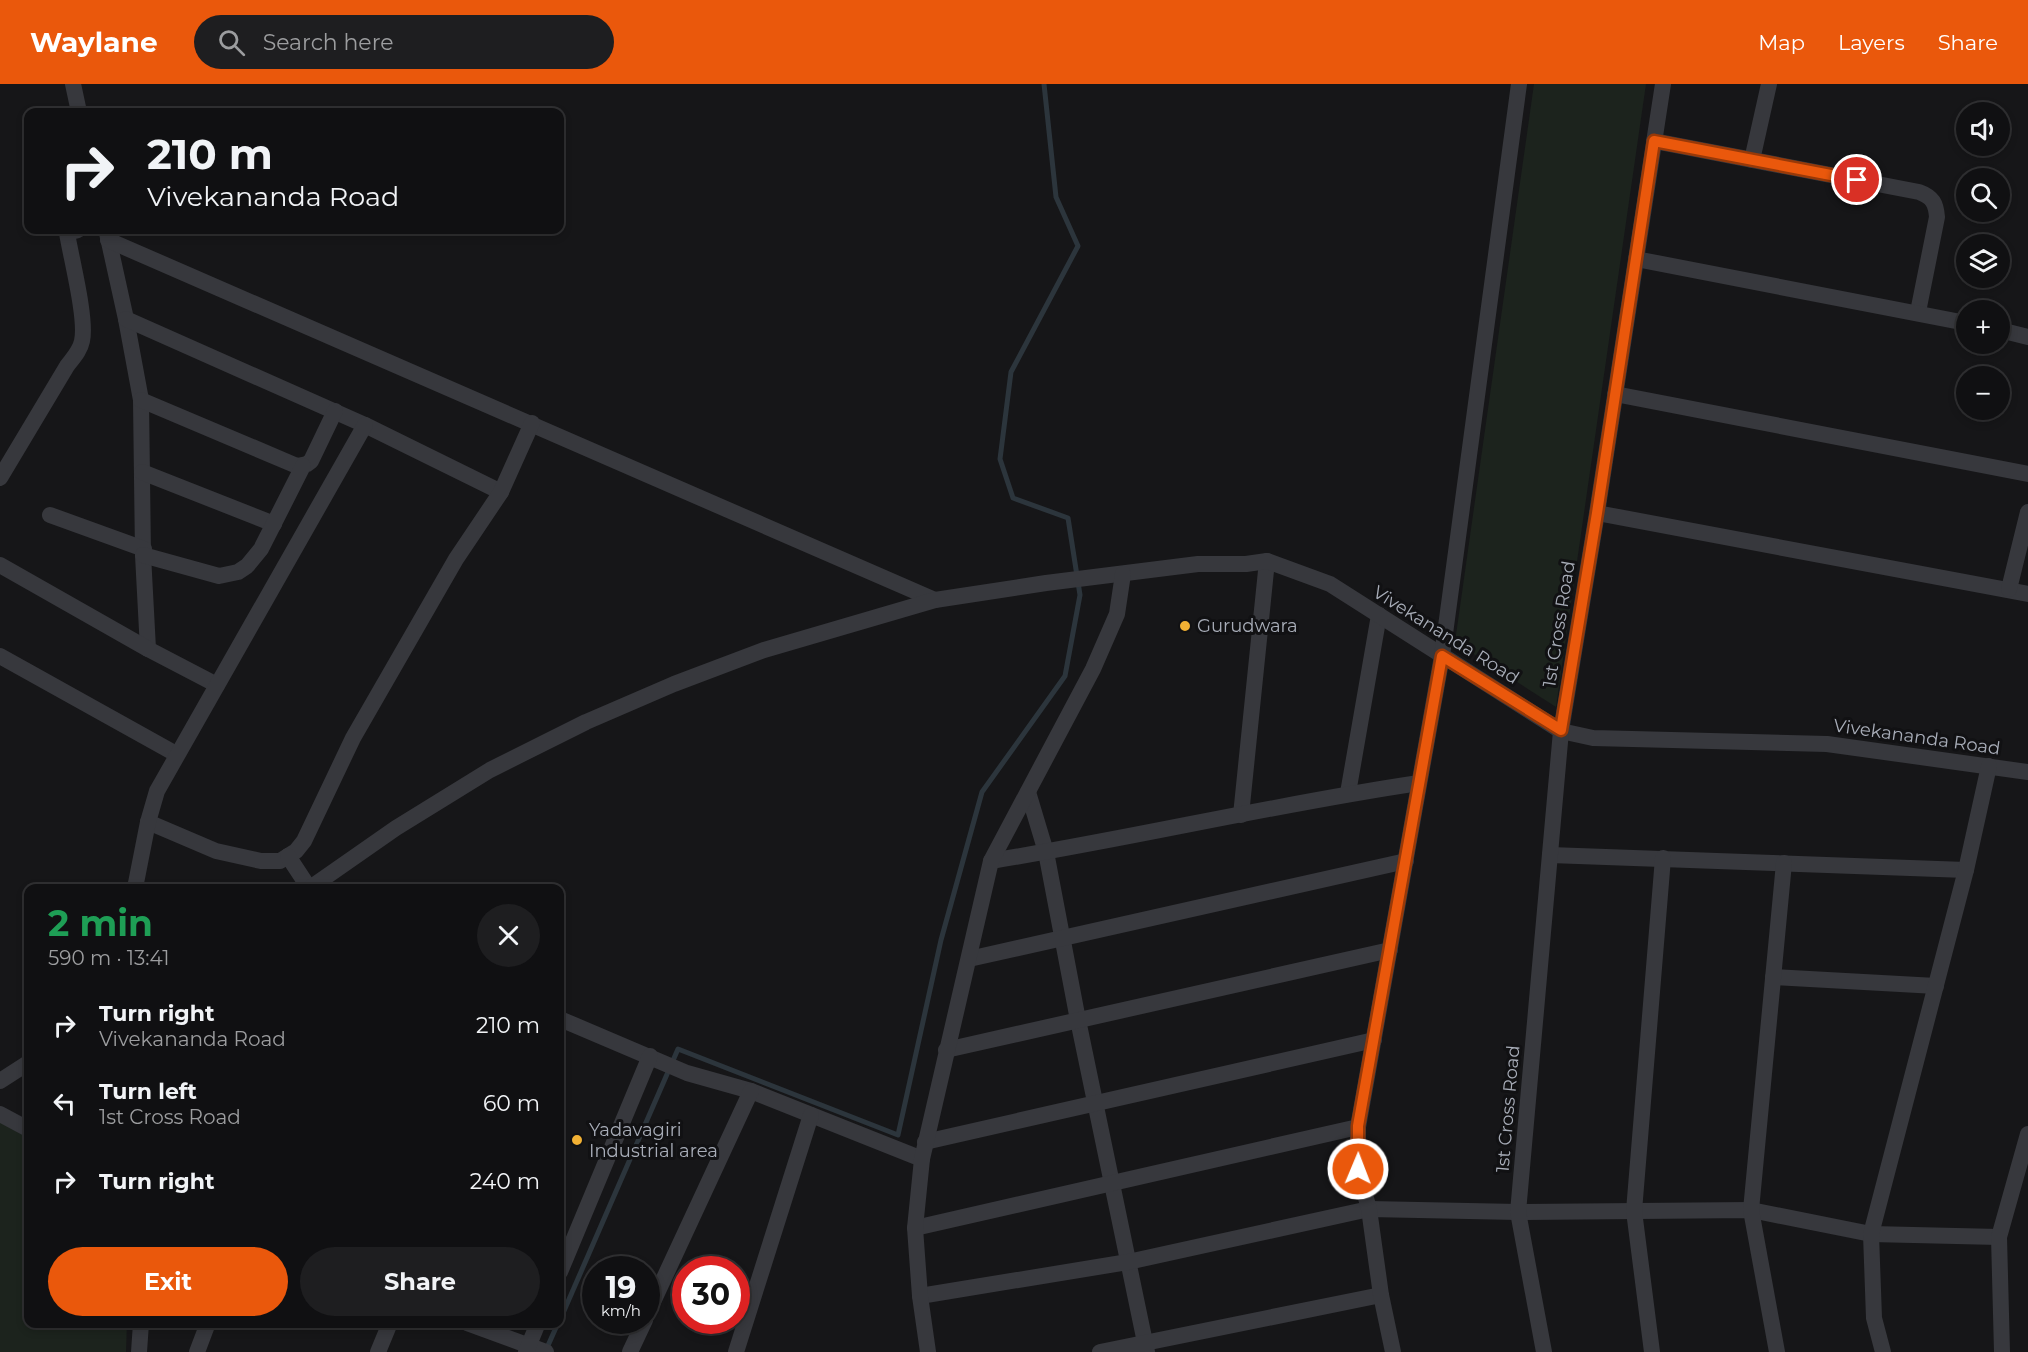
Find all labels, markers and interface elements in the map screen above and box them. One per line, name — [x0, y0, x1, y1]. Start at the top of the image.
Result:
search box — [194, 15, 614, 69]
text: Waylane — [30, 25, 158, 59]
icon: search — [215, 26, 248, 59]
text: Search here — [263, 29, 393, 56]
text: Map — [1758, 30, 1805, 55]
text: Layers — [1838, 30, 1905, 55]
text: Share — [1938, 30, 1998, 55]
map controls — [1956, 102, 2010, 420]
button: sound — [1956, 102, 2010, 156]
text: 210 m — [147, 128, 273, 180]
icon: right — [48, 132, 126, 210]
pin — [1831, 154, 1882, 205]
icon: arrive — [1840, 163, 1873, 196]
button: search — [1956, 168, 2010, 222]
text: Vivekananda Road — [147, 180, 399, 213]
button: layers — [1956, 234, 2010, 288]
button: + — [1956, 300, 2010, 354]
button: − — [1956, 366, 2010, 420]
street label: 1st Cross Road — [1538, 559, 1580, 689]
street label: Vivekananda Road — [1369, 581, 1523, 689]
place label: Gurudwara — [1197, 615, 1298, 637]
marker: Gurudwara — [1178, 619, 1192, 633]
street label: Vivekananda Road — [1832, 714, 2002, 760]
text: 2 min — [48, 901, 153, 945]
button: close — [477, 904, 540, 967]
text: 590 m · 13:41 — [48, 946, 169, 970]
text: Turn right — [99, 1000, 214, 1027]
icon: right — [48, 1009, 81, 1042]
text: 210 m — [476, 1012, 540, 1039]
text: Vivekananda Road — [99, 1027, 286, 1051]
street label: 1st Cross Road — [1491, 1044, 1525, 1174]
text: Turn left — [99, 1078, 197, 1105]
icon: left — [48, 1087, 81, 1120]
text: 60 m — [483, 1090, 540, 1117]
text: 1st Cross Road — [99, 1105, 241, 1129]
place label: Yadavagiri Industrial area — [589, 1119, 718, 1162]
marker: Yadavagiri Industrial area — [570, 1133, 584, 1147]
position arrow — [1326, 1137, 1390, 1201]
icon: right — [48, 1165, 81, 1198]
text: Turn right — [99, 1168, 214, 1195]
text: 240 m — [470, 1168, 540, 1195]
button: Exit — [48, 1247, 288, 1316]
button: Share — [300, 1247, 540, 1316]
speed limit sign: 30 — [672, 1256, 750, 1334]
text: 19 — [606, 1269, 636, 1306]
text: km/h — [601, 1301, 641, 1320]

